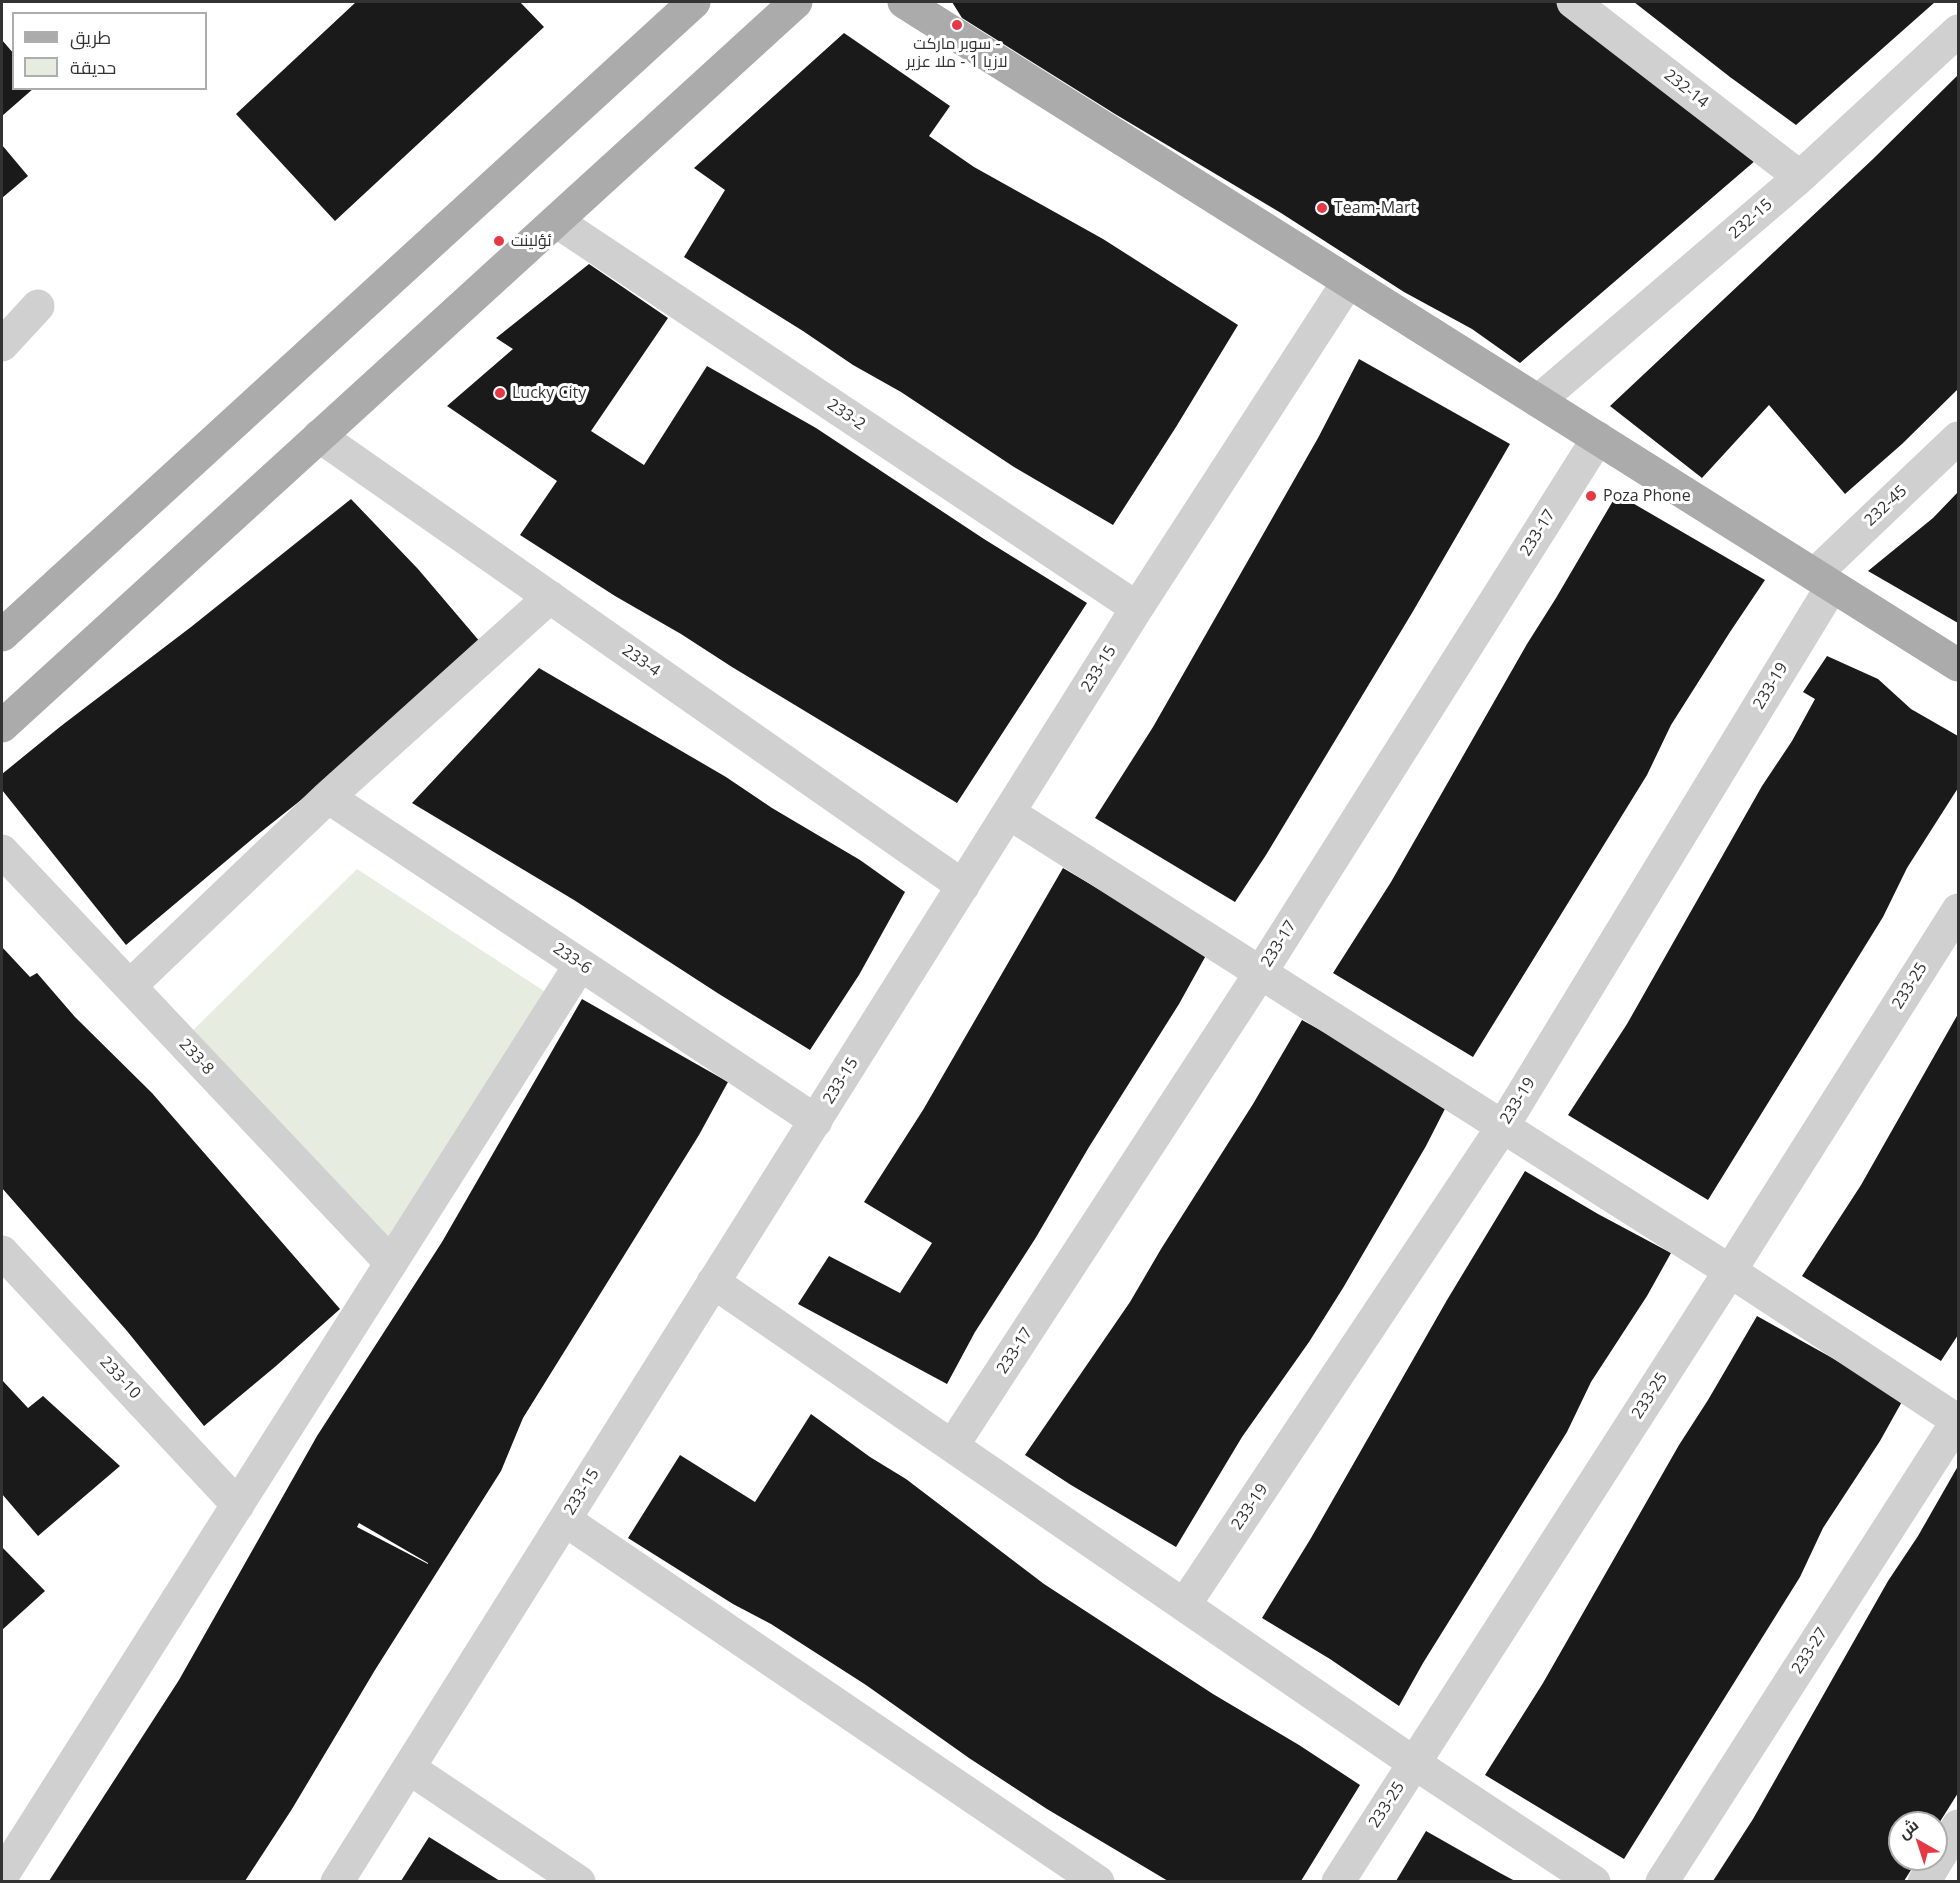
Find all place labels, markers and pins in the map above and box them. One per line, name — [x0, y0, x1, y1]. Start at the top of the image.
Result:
marker: سوبر ماركت - لازيا 1 - ملا عزير — [950, 18, 964, 32]
place label: سوبر ماركت - لازيا 1 - ملا عزير — [906, 34, 1008, 72]
place label: Team-Mart — [1334, 198, 1416, 218]
marker: Team-Mart — [1315, 201, 1329, 215]
place label: ئؤلينت — [511, 231, 551, 251]
marker: ئؤلينت — [492, 234, 506, 248]
place label: Lucky City — [512, 383, 586, 403]
marker: Lucky City — [493, 386, 507, 400]
place label: Poza Phone — [1603, 486, 1691, 506]
marker: Poza Phone — [1584, 489, 1598, 503]

